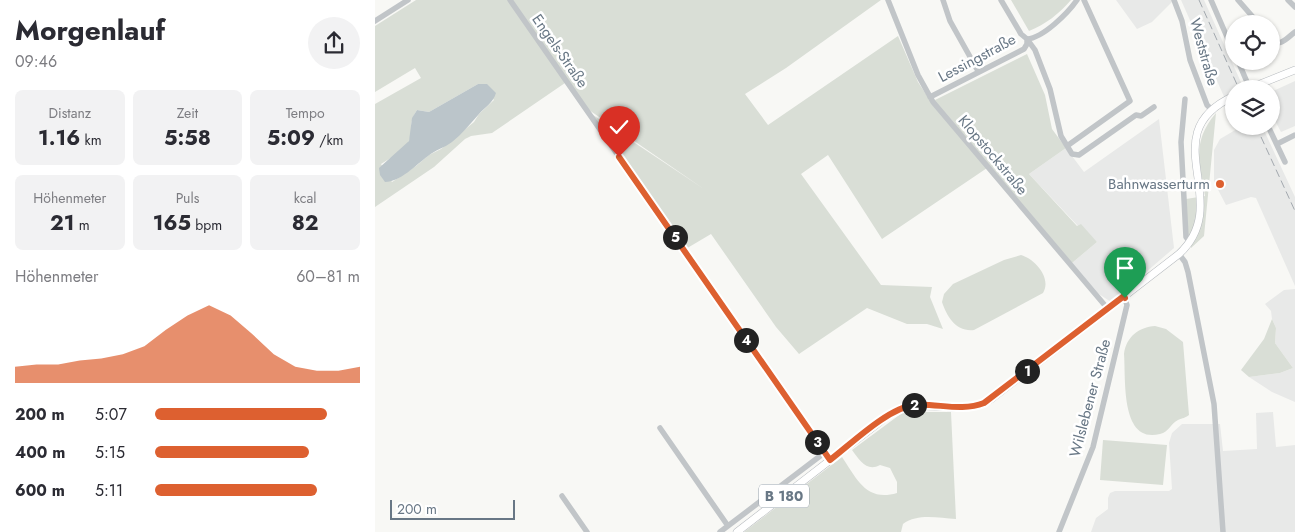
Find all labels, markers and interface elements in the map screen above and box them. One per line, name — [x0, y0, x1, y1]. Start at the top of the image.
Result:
text: Morgenlauf — [15, 10, 165, 51]
street label: Engels-Straße — [526, 10, 594, 93]
map controls — [1225, 15, 1280, 135]
button: locate — [1225, 15, 1280, 70]
street label: Weststraße — [1184, 16, 1224, 89]
button: share — [308, 17, 360, 69]
street label: Lessingstraße — [934, 28, 1020, 88]
text: 09:46 — [15, 50, 57, 73]
button: layers — [1225, 80, 1280, 135]
text: Distanz — [48, 103, 91, 123]
text: Zeit — [177, 103, 198, 123]
text: Tempo — [286, 103, 325, 123]
pin — [598, 106, 640, 157]
street label: Klopstockstraße — [953, 110, 1033, 200]
icon: check — [605, 113, 633, 141]
text: 1.16 — [38, 123, 80, 153]
text: 5:58 — [164, 123, 211, 153]
text: 5:09 — [267, 123, 315, 153]
text: km — [80, 130, 102, 150]
text: /km — [315, 130, 344, 150]
place label: Bahnwasserturm — [1108, 173, 1210, 195]
marker: Bahnwasserturm — [1214, 178, 1226, 190]
text: Höhenmeter — [33, 188, 106, 208]
text: Puls — [176, 188, 199, 208]
text: kcal — [294, 188, 316, 208]
text: 21 — [50, 208, 75, 238]
text: 165 — [153, 208, 191, 238]
text: 82 — [292, 208, 319, 238]
text: m — [75, 215, 90, 235]
text: bpm — [191, 215, 222, 235]
pin: 5 — [663, 224, 687, 250]
text: 5 — [671, 227, 680, 247]
pin — [1104, 247, 1146, 298]
icon: arrive — [1111, 254, 1139, 282]
text: Höhenmeter — [15, 265, 99, 288]
text: 60–81 m — [296, 265, 360, 288]
pin: 4 — [733, 328, 759, 352]
text: 4 — [742, 330, 751, 350]
street label: Wilslebener Straße — [1064, 336, 1116, 459]
pin: 1 — [1015, 358, 1039, 384]
text: 1 — [1024, 361, 1031, 381]
pin: 2 — [901, 392, 927, 418]
text: 2 — [910, 395, 919, 415]
text: 200 m — [15, 403, 65, 426]
text: 5:07 — [95, 403, 127, 426]
pin: 3 — [805, 430, 829, 454]
text: 3 — [813, 432, 822, 452]
text: 400 m — [15, 441, 65, 464]
text: 5:15 — [95, 441, 125, 464]
text: 600 m — [15, 479, 65, 502]
text: 5:11 — [95, 479, 123, 502]
road number: B 180 — [759, 484, 809, 508]
scale bar — [390, 497, 515, 520]
text: 200 m — [397, 499, 437, 519]

